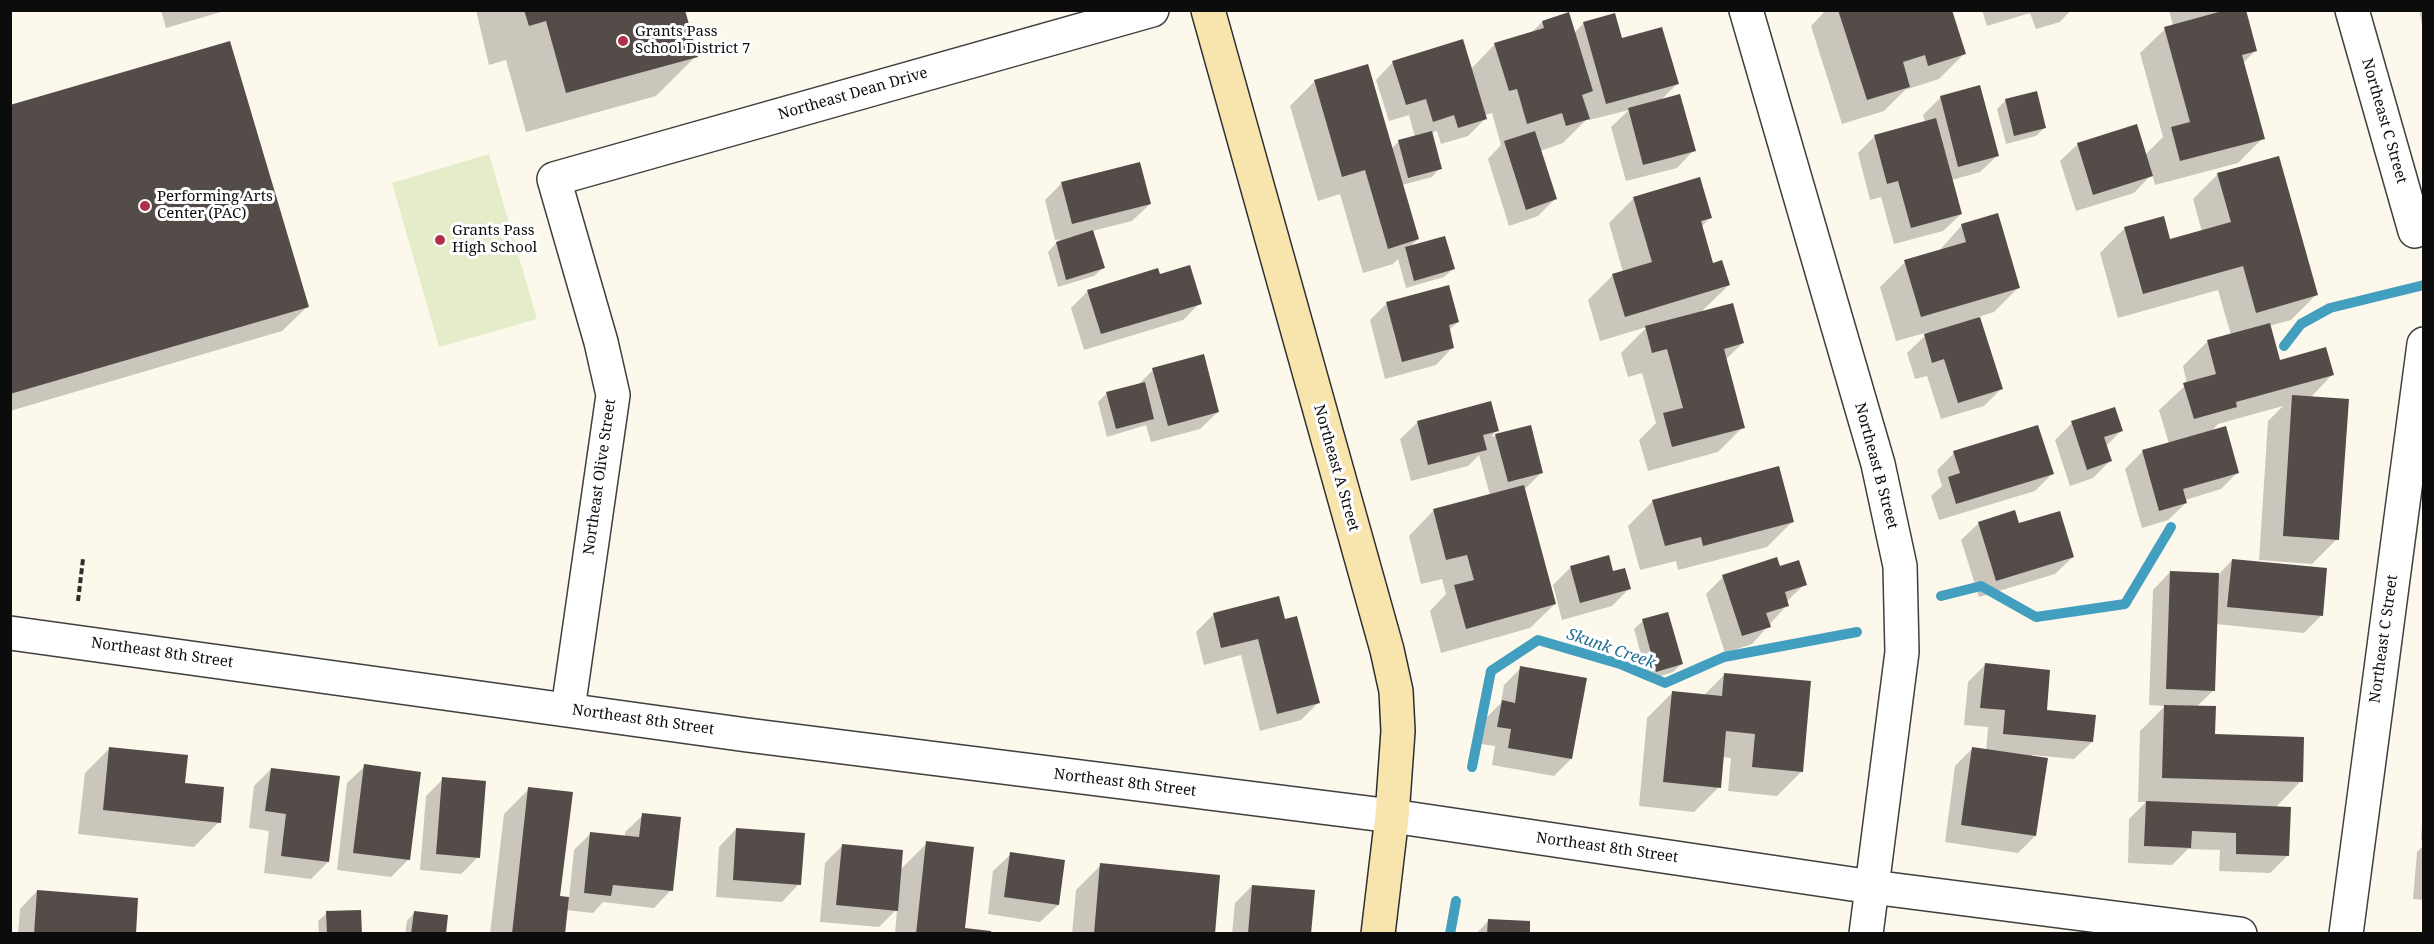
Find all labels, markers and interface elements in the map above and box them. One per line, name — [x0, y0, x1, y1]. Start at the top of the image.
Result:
place label: Grants Pass School District 7 — [635, 23, 750, 58]
marker: Grants Pass School District 7 — [616, 34, 630, 48]
street label: Northeast C Street — [2358, 56, 2410, 186]
street label: Northeast Dean Drive — [776, 64, 930, 124]
place label: Performing Arts Center (PAC) — [157, 188, 273, 223]
marker: Performing Arts Center (PAC) — [138, 199, 152, 213]
place label: Grants Pass High School — [452, 222, 537, 257]
marker: Grants Pass High School — [433, 233, 447, 247]
street label: Northeast Olive Street — [580, 398, 620, 556]
street label: Northeast B Street — [1850, 401, 1902, 531]
street label: Northeast A Street — [1309, 403, 1363, 533]
street label: Northeast C Street — [2366, 574, 2402, 704]
water label: Skunk Creek — [1564, 625, 1658, 673]
street label: Northeast 8th Street — [90, 634, 234, 672]
street label: Northeast 8th Street — [571, 701, 715, 739]
street label: Northeast 8th Street — [1053, 765, 1197, 801]
street label: Northeast 8th Street — [1535, 829, 1679, 867]

